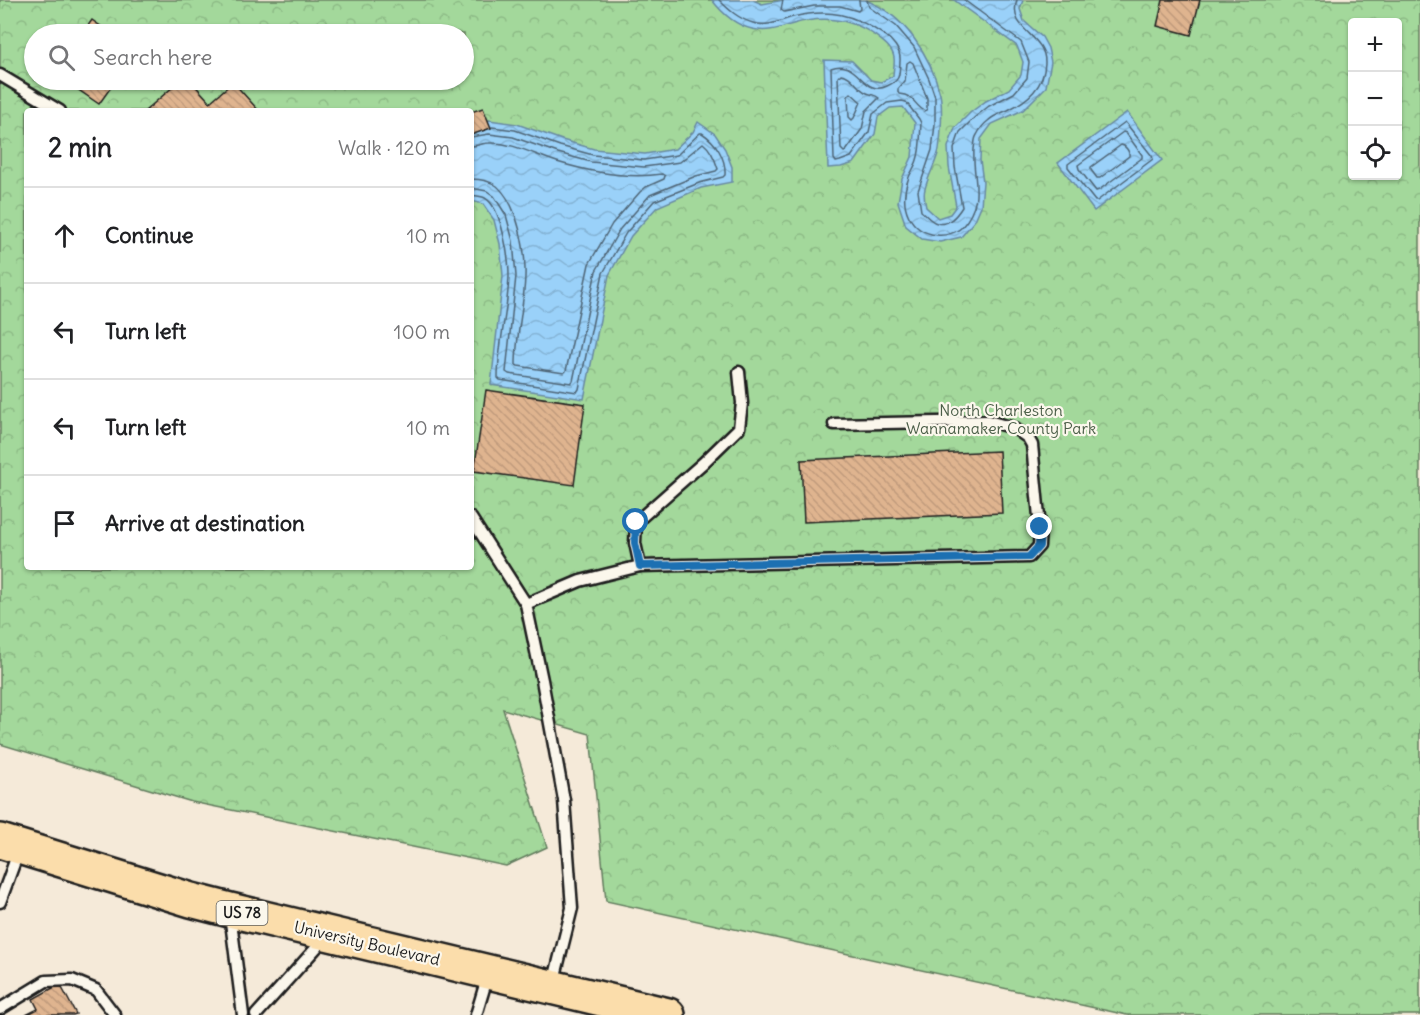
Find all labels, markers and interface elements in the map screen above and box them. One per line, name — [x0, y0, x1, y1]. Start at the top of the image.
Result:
map controls — [1348, 18, 1402, 180]
button: + — [1348, 18, 1402, 72]
search box — [24, 24, 474, 90]
icon: search — [45, 41, 78, 74]
text: Search here — [93, 43, 212, 71]
button: − — [1348, 72, 1402, 126]
button: locate — [1348, 126, 1402, 180]
text: 2 min — [48, 131, 112, 164]
text: Walk · 120 m — [338, 135, 450, 160]
icon: ahead — [48, 219, 81, 252]
text: Continue — [105, 221, 194, 249]
text: 10 m — [407, 223, 450, 248]
icon: left — [48, 315, 81, 348]
text: Turn left — [105, 317, 186, 345]
text: 100 m — [393, 319, 450, 344]
park label: North Charleston Wannamaker County Park — [906, 400, 1096, 438]
icon: left — [48, 411, 81, 444]
text: Turn left — [105, 413, 186, 441]
text: 10 m — [407, 415, 450, 440]
icon: arrive — [48, 507, 81, 540]
route start — [622, 508, 648, 534]
text: Arrive at destination — [105, 509, 305, 537]
route end — [1026, 513, 1052, 539]
road number: US 78 — [216, 901, 268, 925]
street label: University Boulevard — [292, 916, 442, 970]

